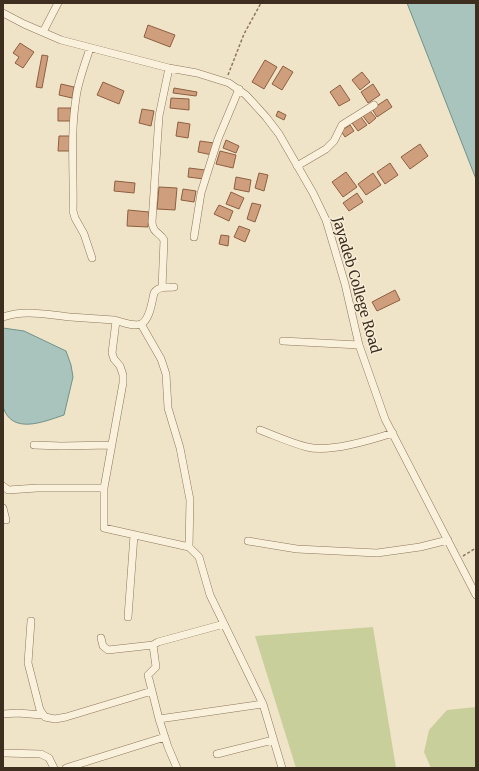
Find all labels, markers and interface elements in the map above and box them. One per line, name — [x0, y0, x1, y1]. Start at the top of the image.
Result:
street label: Jayadeb College Road — [329, 214, 385, 356]

